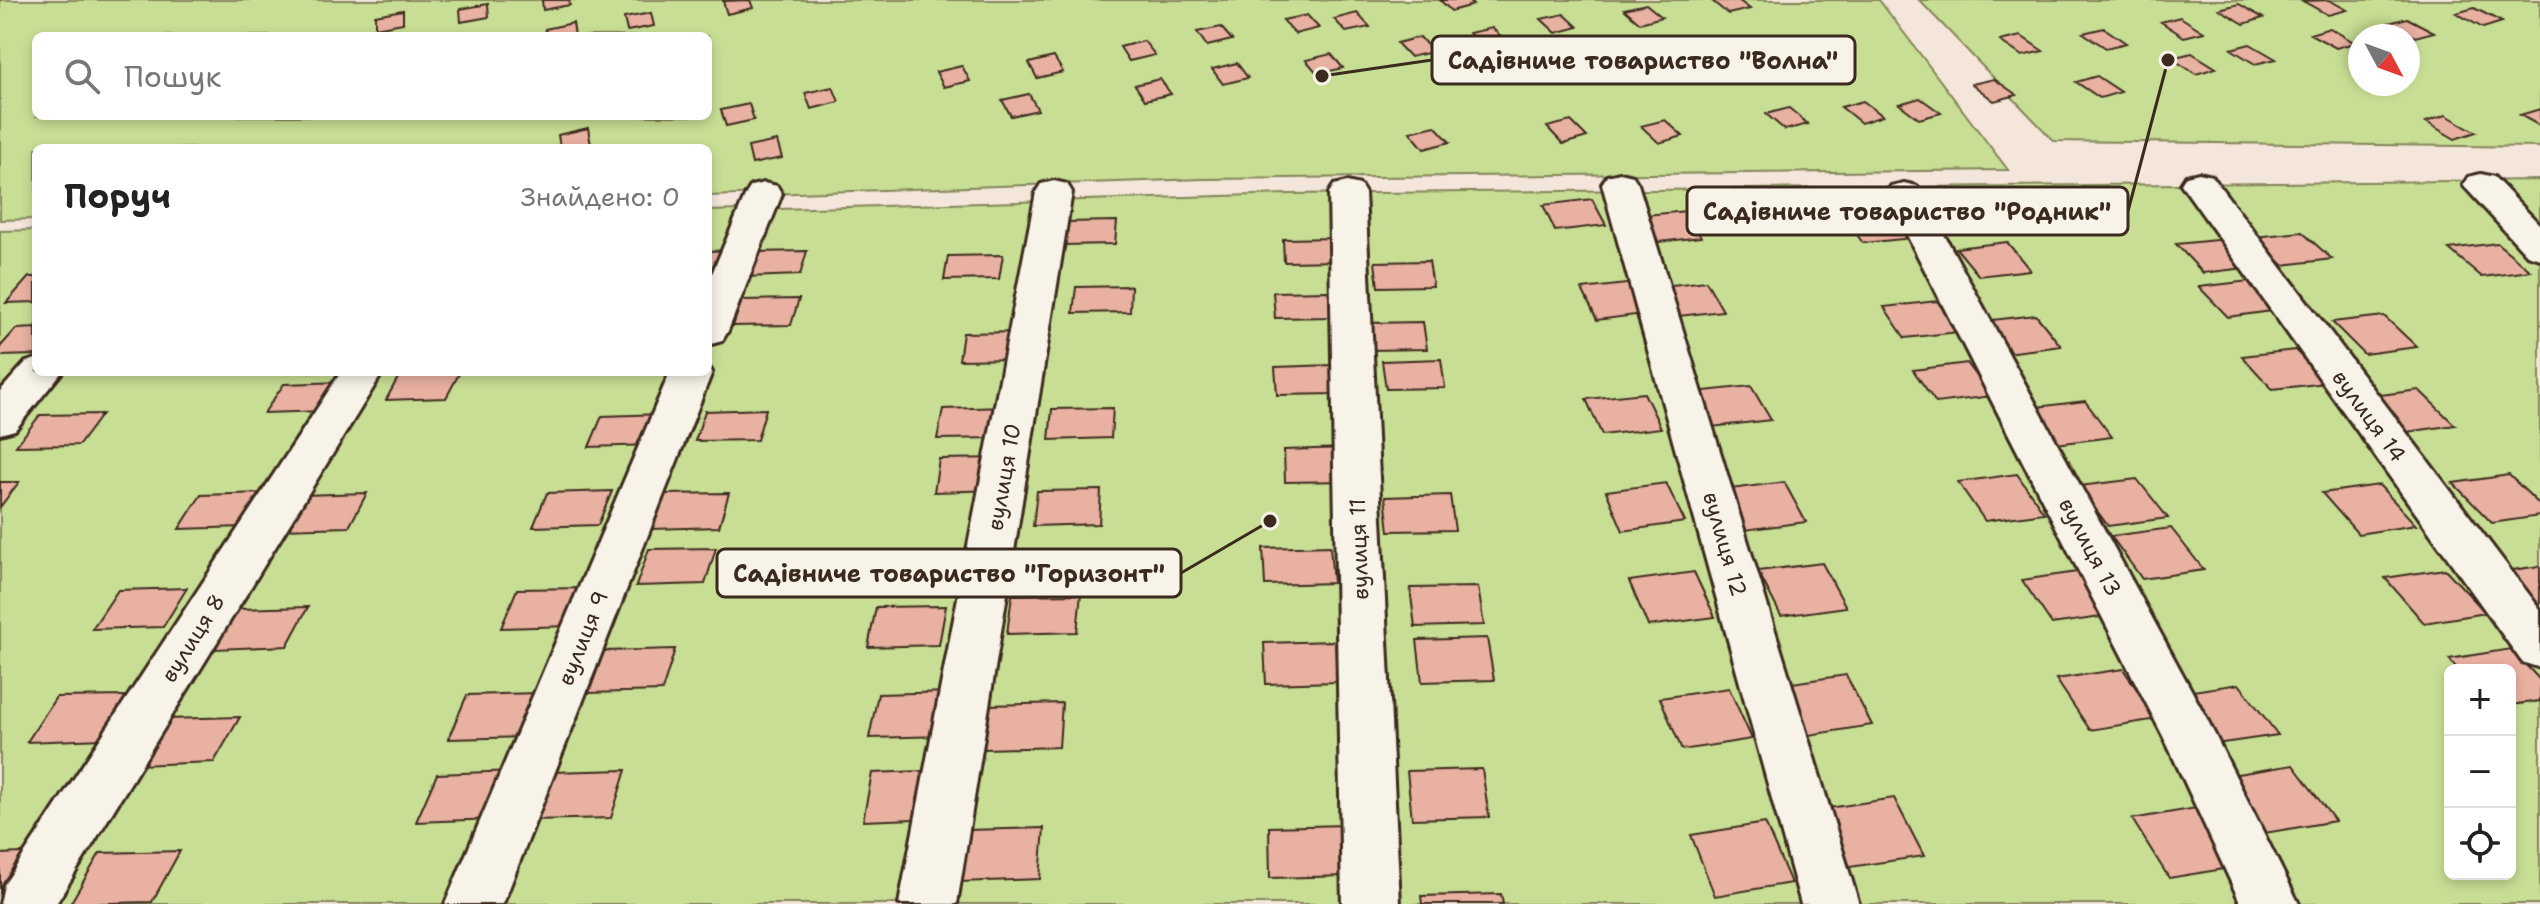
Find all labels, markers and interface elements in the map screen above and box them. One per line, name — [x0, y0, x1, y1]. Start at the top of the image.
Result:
north arrow — [2348, 24, 2420, 96]
search box — [32, 32, 712, 120]
callout: Садівниче товариство "Волна" — [1432, 36, 1855, 84]
text: Садівниче товариство "Волна" — [1448, 45, 1838, 77]
icon: search — [60, 54, 104, 98]
text: Пошук — [124, 56, 221, 97]
text: Поруч — [64, 173, 171, 219]
text: Знайдено: 0 — [521, 179, 680, 214]
callout: Садівниче товариство "Родник" — [1687, 187, 2128, 235]
text: Садівниче товариство "Родник" — [1703, 196, 2111, 228]
street label: вулиця 14 — [2326, 364, 2412, 468]
street label: вулиця 10 — [980, 421, 1028, 533]
street label: вулиця 12 — [1696, 488, 1754, 600]
street label: вулиця 13 — [2052, 493, 2128, 601]
street label: вулиця 11 — [1343, 498, 1375, 600]
callout: Садівниче товариство "Горизонт" — [717, 549, 1181, 597]
text: Садівниче товариство "Горизонт" — [733, 558, 1165, 590]
street label: вулиця 9 — [551, 586, 615, 690]
street label: вулиця 8 — [154, 588, 232, 688]
map controls — [2444, 664, 2516, 880]
button: + — [2444, 664, 2516, 736]
button: − — [2444, 736, 2516, 808]
button: locate — [2444, 808, 2516, 880]

